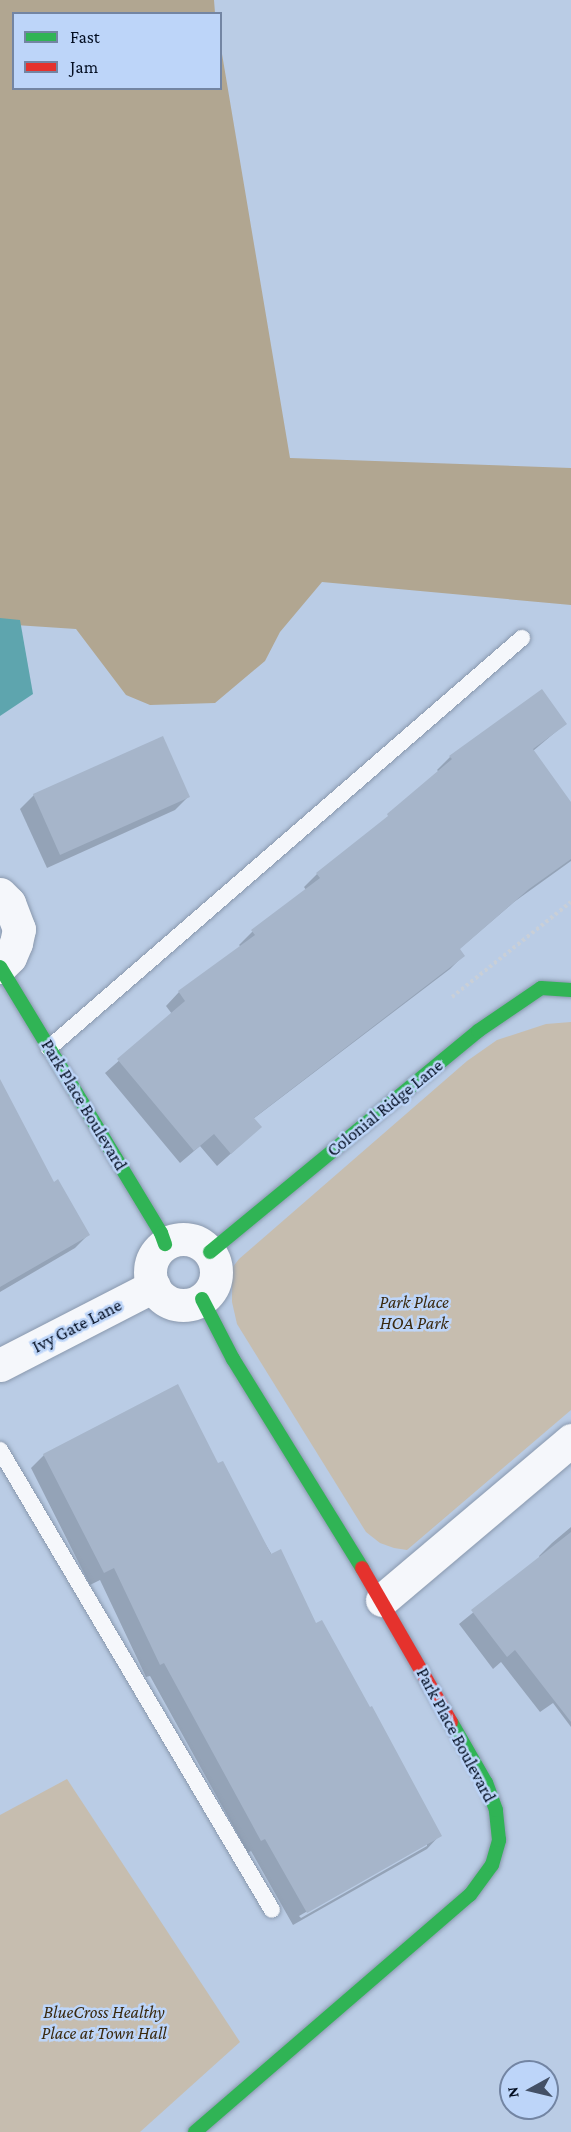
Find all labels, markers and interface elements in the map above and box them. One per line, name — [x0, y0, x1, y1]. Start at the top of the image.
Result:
legend — [12, 12, 222, 90]
text: Fast — [70, 27, 100, 47]
text: Jam — [70, 57, 98, 77]
street label: Park Place Boulevard — [36, 1036, 132, 1174]
street label: Colonial Ridge Lane — [323, 1055, 447, 1161]
park label: Park Place HOA Park — [379, 1292, 449, 1334]
street label: Ivy Gate Lane — [29, 1294, 125, 1358]
street label: Park Place Boulevard — [411, 1664, 501, 1806]
park label: BlueCross Healthy Place at Town Hall — [41, 2002, 167, 2044]
north arrow — [499, 2060, 559, 2120]
text: N — [503, 2086, 522, 2099]

